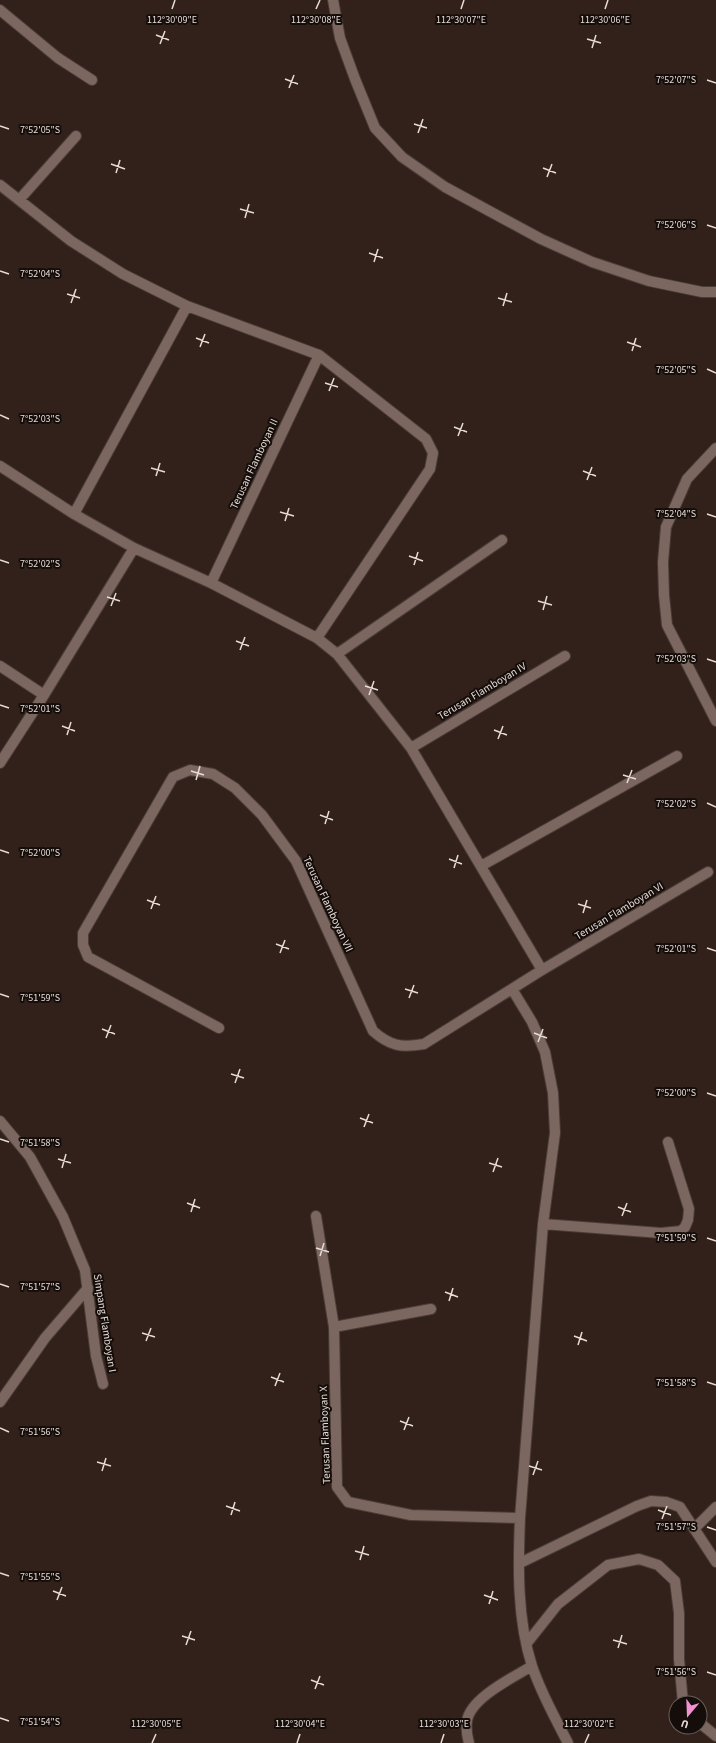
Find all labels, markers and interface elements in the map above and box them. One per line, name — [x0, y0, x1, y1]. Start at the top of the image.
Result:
text: 112°30'09"E — [147, 13, 197, 27]
text: 112°30'08"E — [291, 13, 341, 27]
text: 112°30'07"E — [436, 13, 486, 27]
text: 112°30'06"E — [580, 13, 630, 27]
text: 7°52'07"S — [656, 73, 696, 87]
text: 7°52'05"S — [20, 123, 60, 137]
text: 7°52'06"S — [656, 218, 696, 232]
text: 7°52'04"S — [20, 267, 60, 281]
text: 7°52'05"S — [656, 363, 696, 377]
text: 7°52'03"S — [20, 412, 60, 426]
street label: Terusan Flamboyan II — [226, 416, 282, 512]
text: 7°52'04"S — [656, 507, 696, 521]
text: 7°52'02"S — [20, 557, 60, 571]
text: 7°52'03"S — [656, 652, 696, 666]
street label: Terusan Flamboyan IV — [435, 658, 529, 723]
text: 7°52'01"S — [20, 702, 60, 716]
text: 7°52'02"S — [656, 797, 696, 811]
text: 7°52'00"S — [20, 846, 60, 860]
street label: Terusan Flamboyan VII — [299, 854, 357, 954]
street label: Terusan Flamboyan VI — [572, 879, 666, 943]
text: 7°52'01"S — [656, 942, 696, 956]
text: 7°51'59"S — [20, 991, 60, 1005]
text: 7°52'00"S — [656, 1086, 696, 1100]
text: 7°51'58"S — [20, 1136, 60, 1150]
text: 7°51'59"S — [656, 1231, 696, 1245]
street label: Simpang Flamboyan I — [90, 1273, 120, 1373]
text: 7°51'57"S — [20, 1280, 60, 1294]
text: 7°51'58"S — [656, 1376, 696, 1390]
street label: Terusan Flamboyan X — [316, 1385, 334, 1484]
text: 7°51'56"S — [20, 1425, 60, 1439]
text: 7°51'57"S — [656, 1520, 696, 1534]
text: 7°51'55"S — [20, 1570, 60, 1584]
text: 7°51'56"S — [656, 1665, 696, 1679]
north arrow — [668, 1695, 708, 1735]
text: 7°51'54"S — [20, 1715, 60, 1729]
text: U — [679, 1716, 691, 1732]
text: 112°30'05"E — [131, 1717, 181, 1731]
text: 112°30'04"E — [275, 1717, 325, 1731]
text: 112°30'03"E — [419, 1717, 469, 1731]
text: 112°30'02"E — [564, 1717, 614, 1731]

